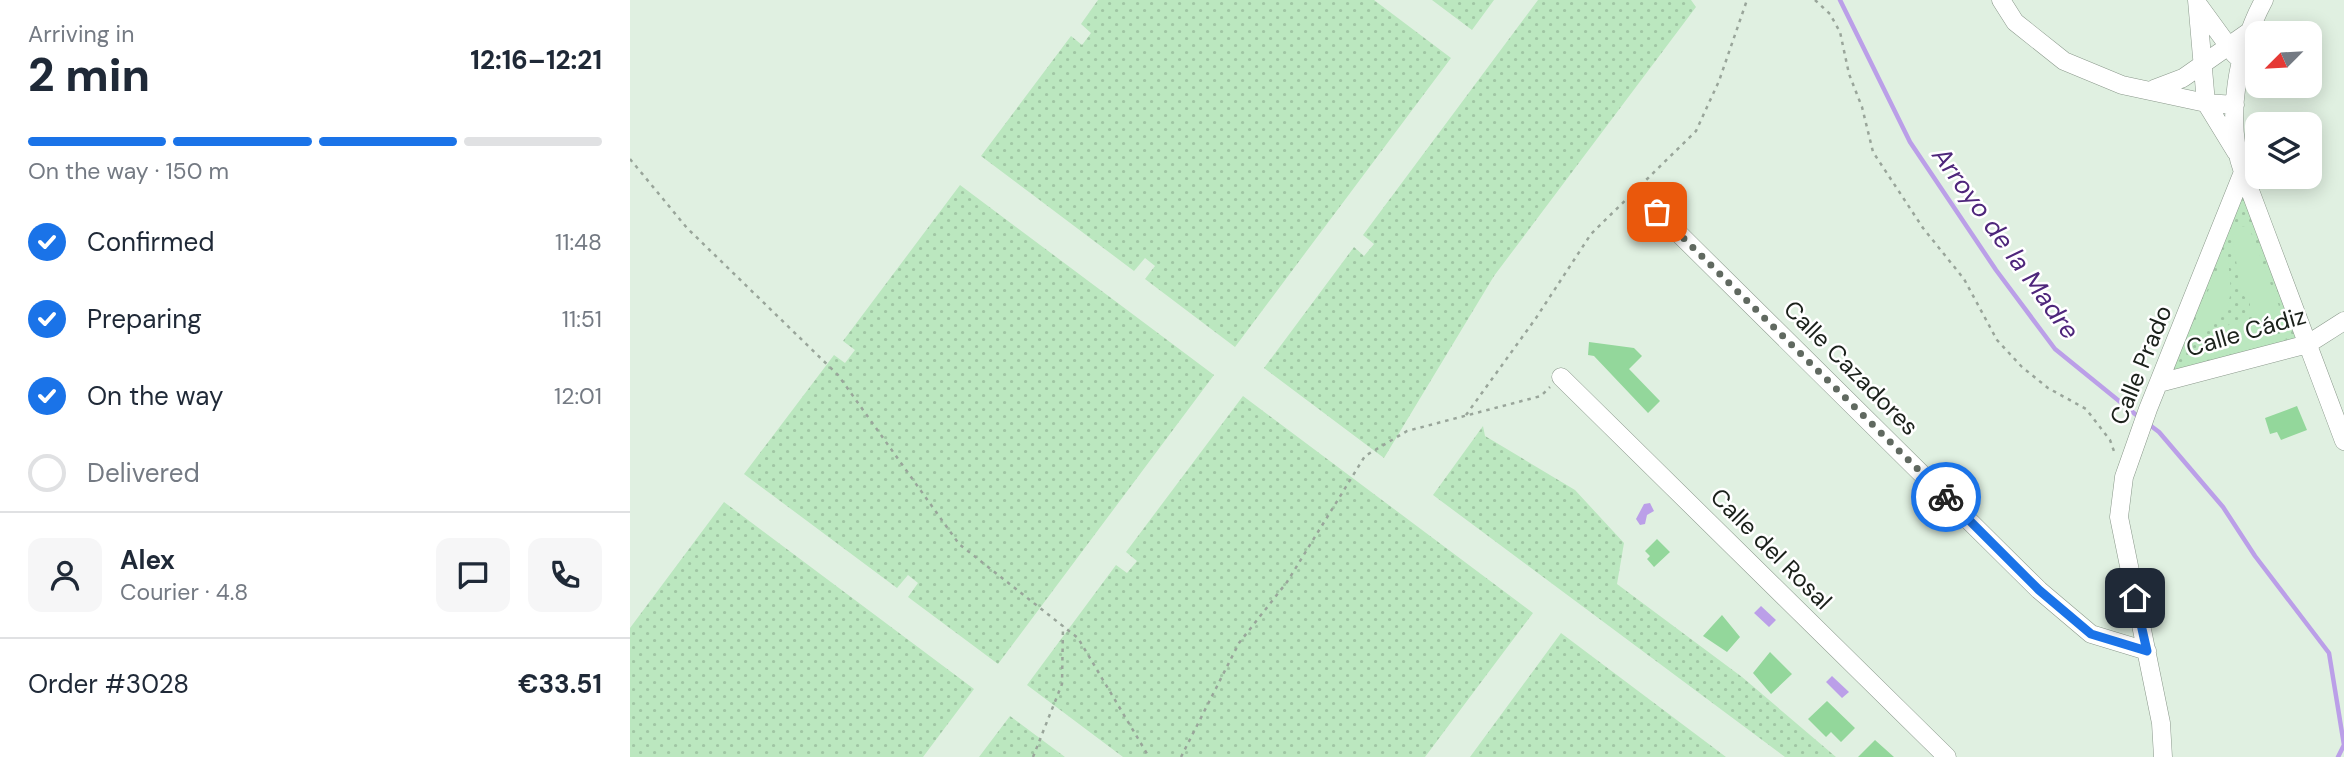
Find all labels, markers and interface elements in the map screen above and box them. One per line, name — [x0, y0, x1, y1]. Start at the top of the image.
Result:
text: Arriving in — [28, 19, 134, 49]
north arrow — [2245, 21, 2322, 98]
map controls — [2245, 21, 2322, 189]
text: 12:16–12:21 — [470, 43, 602, 77]
text: 2 min — [28, 45, 150, 105]
button: layers — [2245, 112, 2322, 189]
water label: Arroyo de la Madre — [1924, 139, 2087, 346]
text: On the way · 150 m — [28, 156, 229, 186]
pin — [1627, 182, 1687, 242]
icon: bag — [1638, 193, 1676, 231]
icon: check — [28, 223, 66, 261]
text: Confirmed — [87, 225, 214, 259]
text: 11:48 — [555, 227, 602, 257]
street label: Calle Cazadores — [1777, 294, 1925, 442]
icon: check — [28, 300, 66, 338]
street label: Calle Cádiz — [2182, 300, 2309, 363]
street label: Calle Prado — [2103, 301, 2179, 429]
text: Preparing — [87, 302, 202, 336]
text: 11:51 — [562, 304, 602, 334]
icon: check — [28, 377, 66, 415]
text: On the way — [87, 379, 223, 413]
text: 12:01 — [554, 381, 602, 411]
text: Delivered — [87, 456, 200, 490]
courier — [1911, 462, 1981, 532]
icon: bike — [1927, 478, 1965, 516]
street label: Calle del Rosal — [1704, 481, 1839, 616]
button: person — [28, 538, 102, 612]
button: chat — [436, 538, 510, 612]
button: phone — [528, 538, 602, 612]
text: Alex — [120, 543, 175, 577]
pin — [2105, 568, 2165, 628]
text: Courier · 4.8 — [120, 577, 248, 607]
icon: home — [2116, 579, 2154, 617]
text: Order #3028 — [28, 667, 189, 701]
text: €33.51 — [518, 667, 602, 701]

